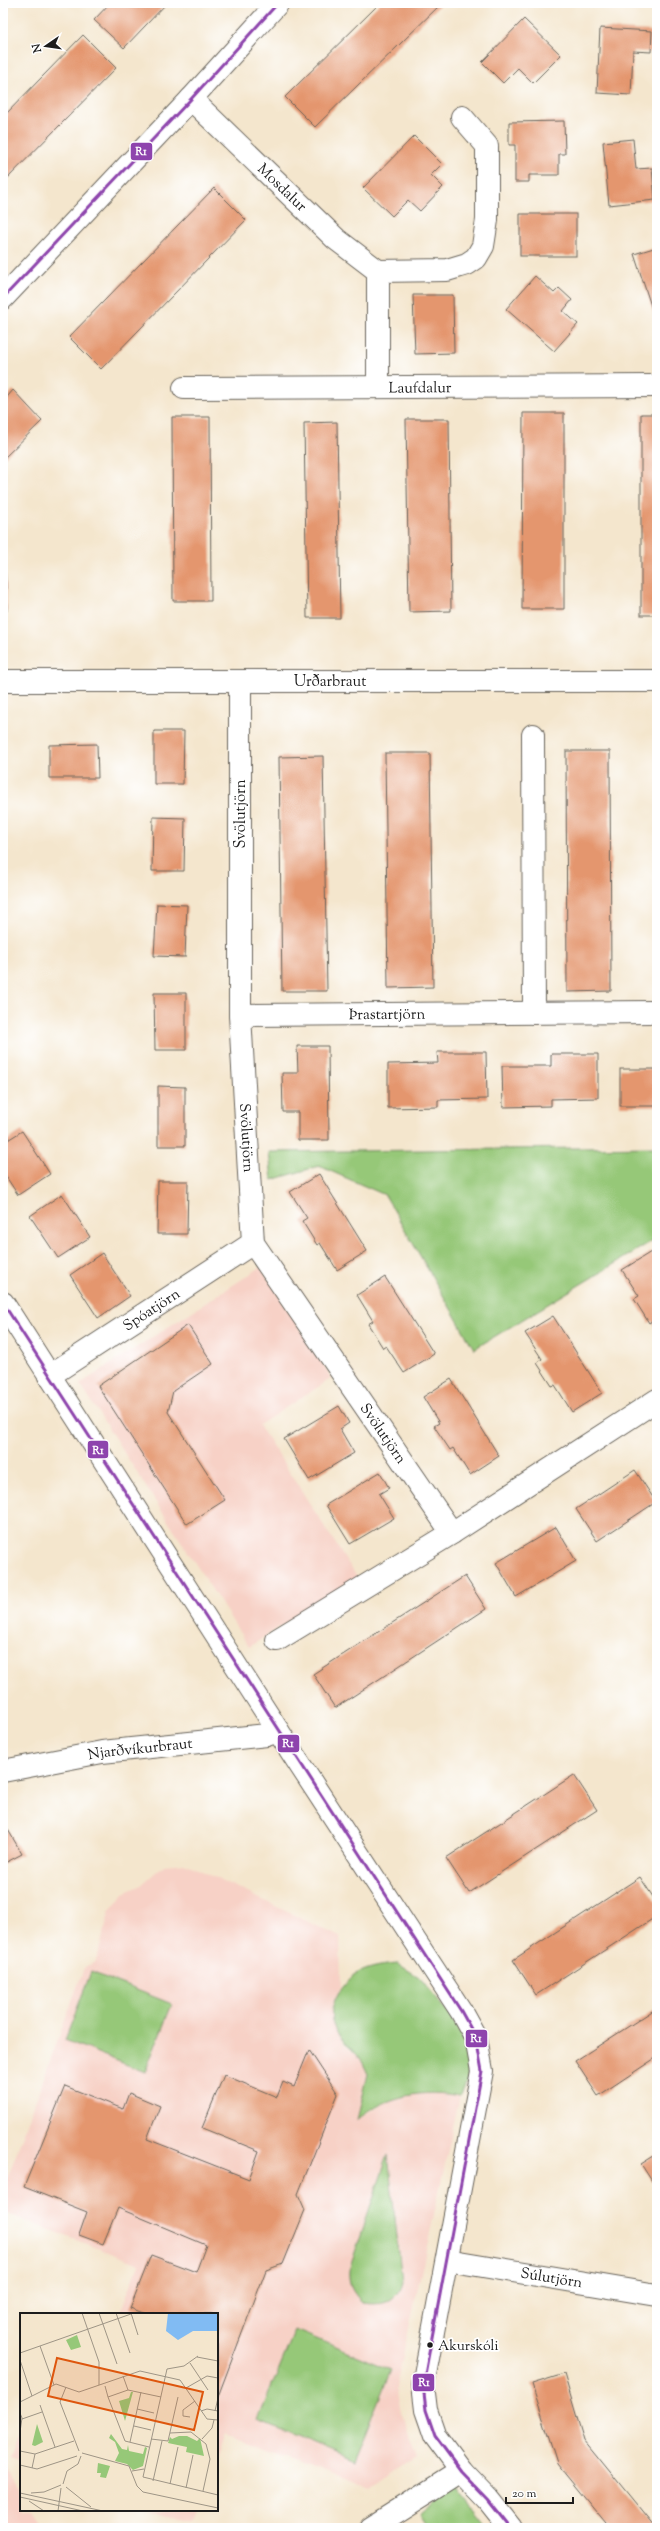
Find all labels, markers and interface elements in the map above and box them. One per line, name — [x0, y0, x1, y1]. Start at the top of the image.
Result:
north arrow — [26, 26, 66, 66]
text: N — [28, 42, 46, 55]
line badge: R1 — [130, 142, 153, 161]
text: R1 — [134, 144, 147, 160]
street label: Mosdalur — [252, 159, 311, 217]
street label: Laufdalur — [388, 378, 452, 399]
street label: Urðarbraut — [294, 672, 366, 693]
street label: Svölutjörn — [231, 779, 252, 849]
street label: Þrastartjörn — [349, 1005, 426, 1026]
street label: Svölutjörn — [233, 1103, 258, 1173]
street label: Spóatjörn — [119, 1284, 185, 1337]
street label: Svölutjörn — [354, 1400, 411, 1469]
line badge: R1 — [87, 1440, 109, 1459]
text: R1 — [91, 1443, 104, 1459]
street label: Njarðvíkurbraut — [86, 1734, 194, 1767]
line badge: R1 — [277, 1734, 300, 1753]
text: R1 — [281, 1736, 294, 1752]
line badge: R1 — [465, 2029, 488, 2048]
text: R1 — [469, 2031, 482, 2047]
street label: Súlutjörn — [519, 2263, 584, 2294]
inset map — [20, 2313, 218, 2511]
place label: Akurskóli — [438, 2337, 498, 2357]
marker: Akurskóli — [425, 2340, 435, 2350]
line badge: R1 — [412, 2373, 435, 2392]
text: R1 — [417, 2375, 430, 2391]
scale bar — [506, 2479, 573, 2505]
text: 20 m — [512, 2485, 537, 2503]

